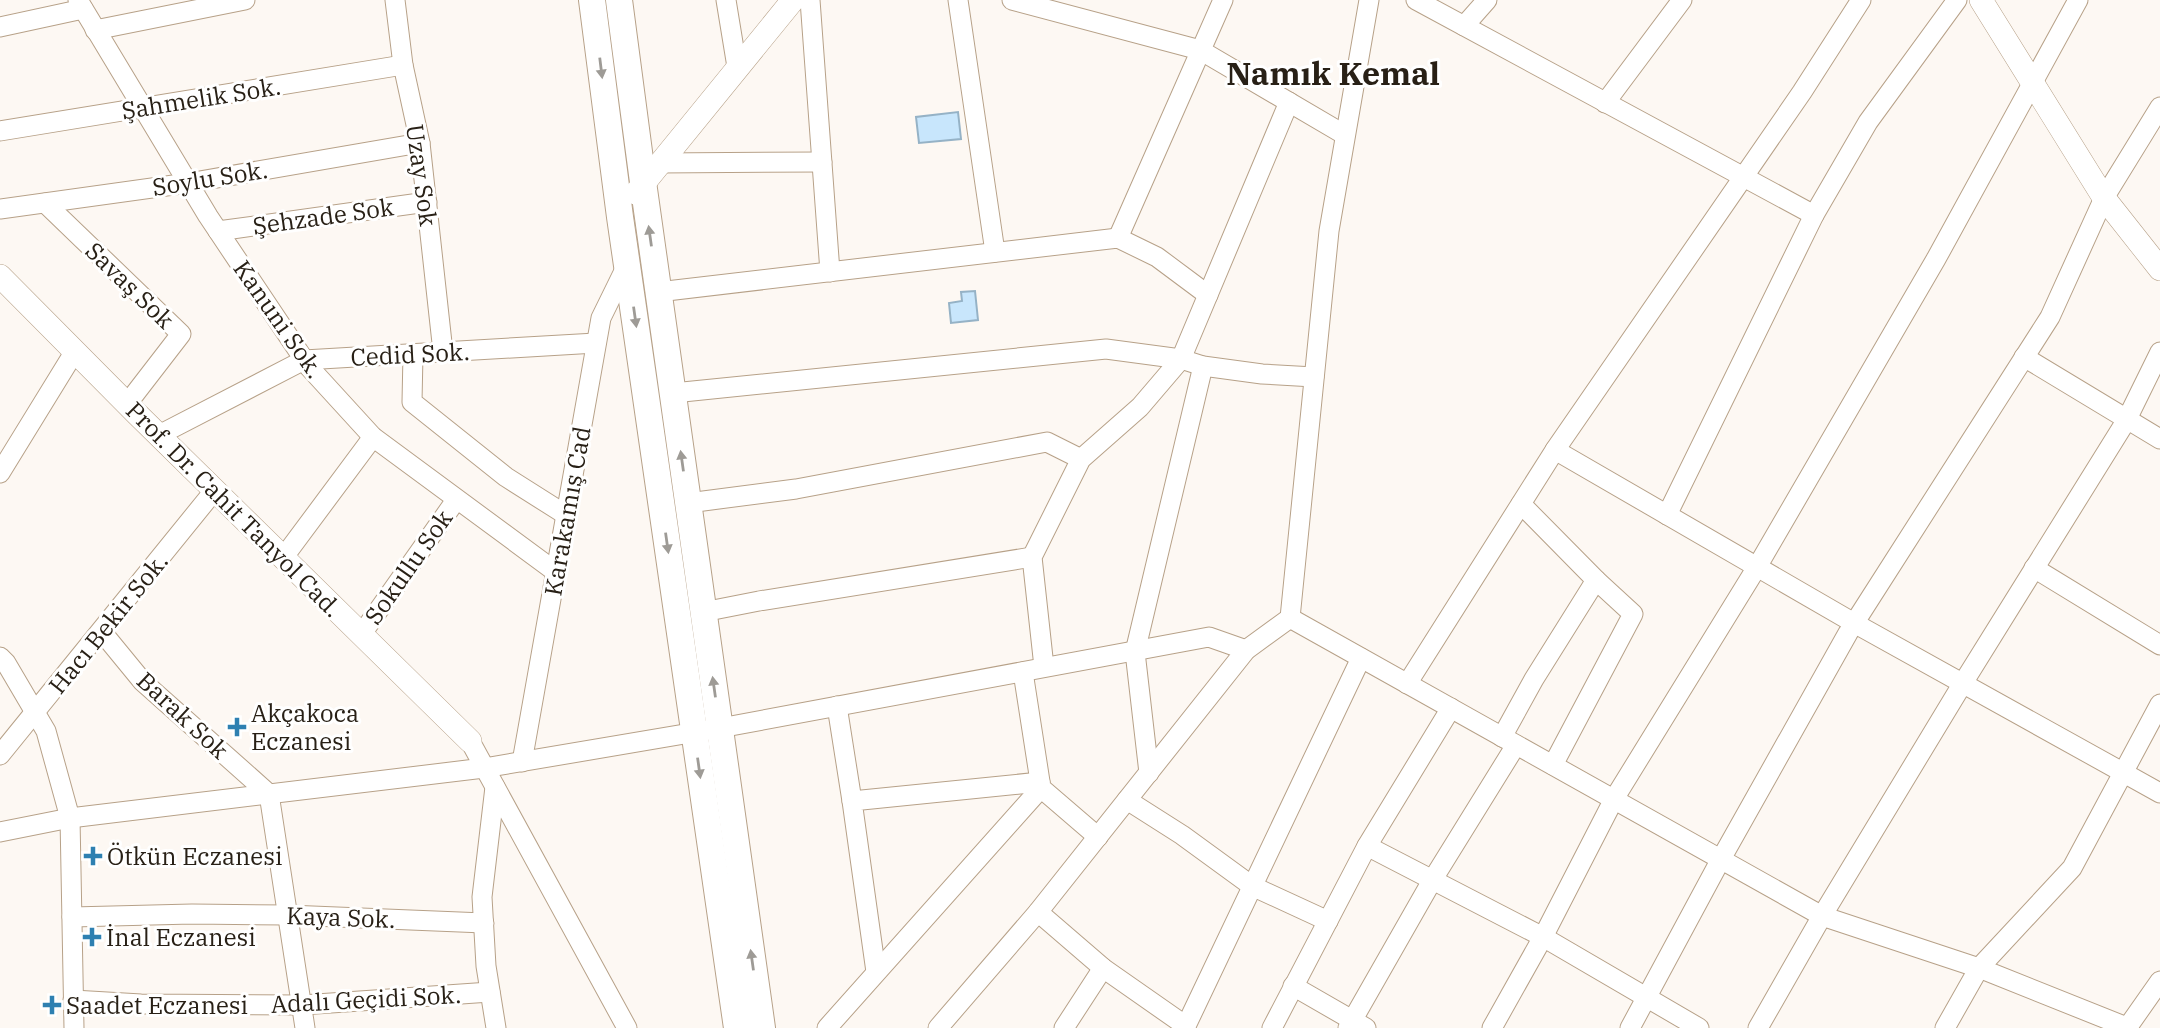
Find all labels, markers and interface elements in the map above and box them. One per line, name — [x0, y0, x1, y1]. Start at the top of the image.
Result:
district label: Namık Kemal — [1226, 52, 1440, 94]
one-way arrow — [595, 57, 606, 79]
street label: Şahmelik Sok. — [119, 70, 283, 126]
street label: Uzay Sok — [399, 122, 445, 228]
street label: Soylu Sok. — [150, 153, 270, 203]
street label: Şehzade Sok — [250, 190, 396, 242]
one-way arrow — [645, 225, 656, 247]
street label: Savaş Sok — [79, 235, 181, 335]
street label: Kanuni Sok. — [227, 254, 331, 384]
one-way arrow — [629, 307, 640, 329]
street label: Cedid Sok. — [350, 335, 470, 373]
street label: Prof. Dr. Cahit Tanyol Cad. — [119, 394, 349, 624]
street label: Karakamış Cad — [536, 424, 598, 598]
one-way arrow — [676, 450, 687, 472]
street label: Sokullu Sok — [357, 503, 459, 631]
one-way arrow — [662, 532, 673, 554]
street label: Hacı Bekir Sok. — [41, 546, 175, 700]
street label: Barak Sok — [130, 664, 236, 766]
one-way arrow — [708, 675, 719, 697]
place label: Akçakoca Eczanesi — [251, 697, 359, 757]
marker: Akçakoca Eczanesi — [229, 719, 245, 735]
one-way arrow — [694, 757, 705, 779]
place label: Ötkün Eczanesi — [107, 840, 283, 872]
marker: Ötkün Eczanesi — [85, 848, 101, 864]
street label: Kaya Sok. — [286, 899, 396, 935]
place label: İnal Eczanesi — [106, 921, 256, 953]
marker: İnal Eczanesi — [84, 929, 100, 945]
one-way arrow — [746, 949, 757, 971]
street label: Adalı Geçidi Sok. — [270, 978, 462, 1020]
place label: Saadet Eczanesi — [66, 989, 248, 1021]
marker: Saadet Eczanesi — [44, 997, 60, 1013]

